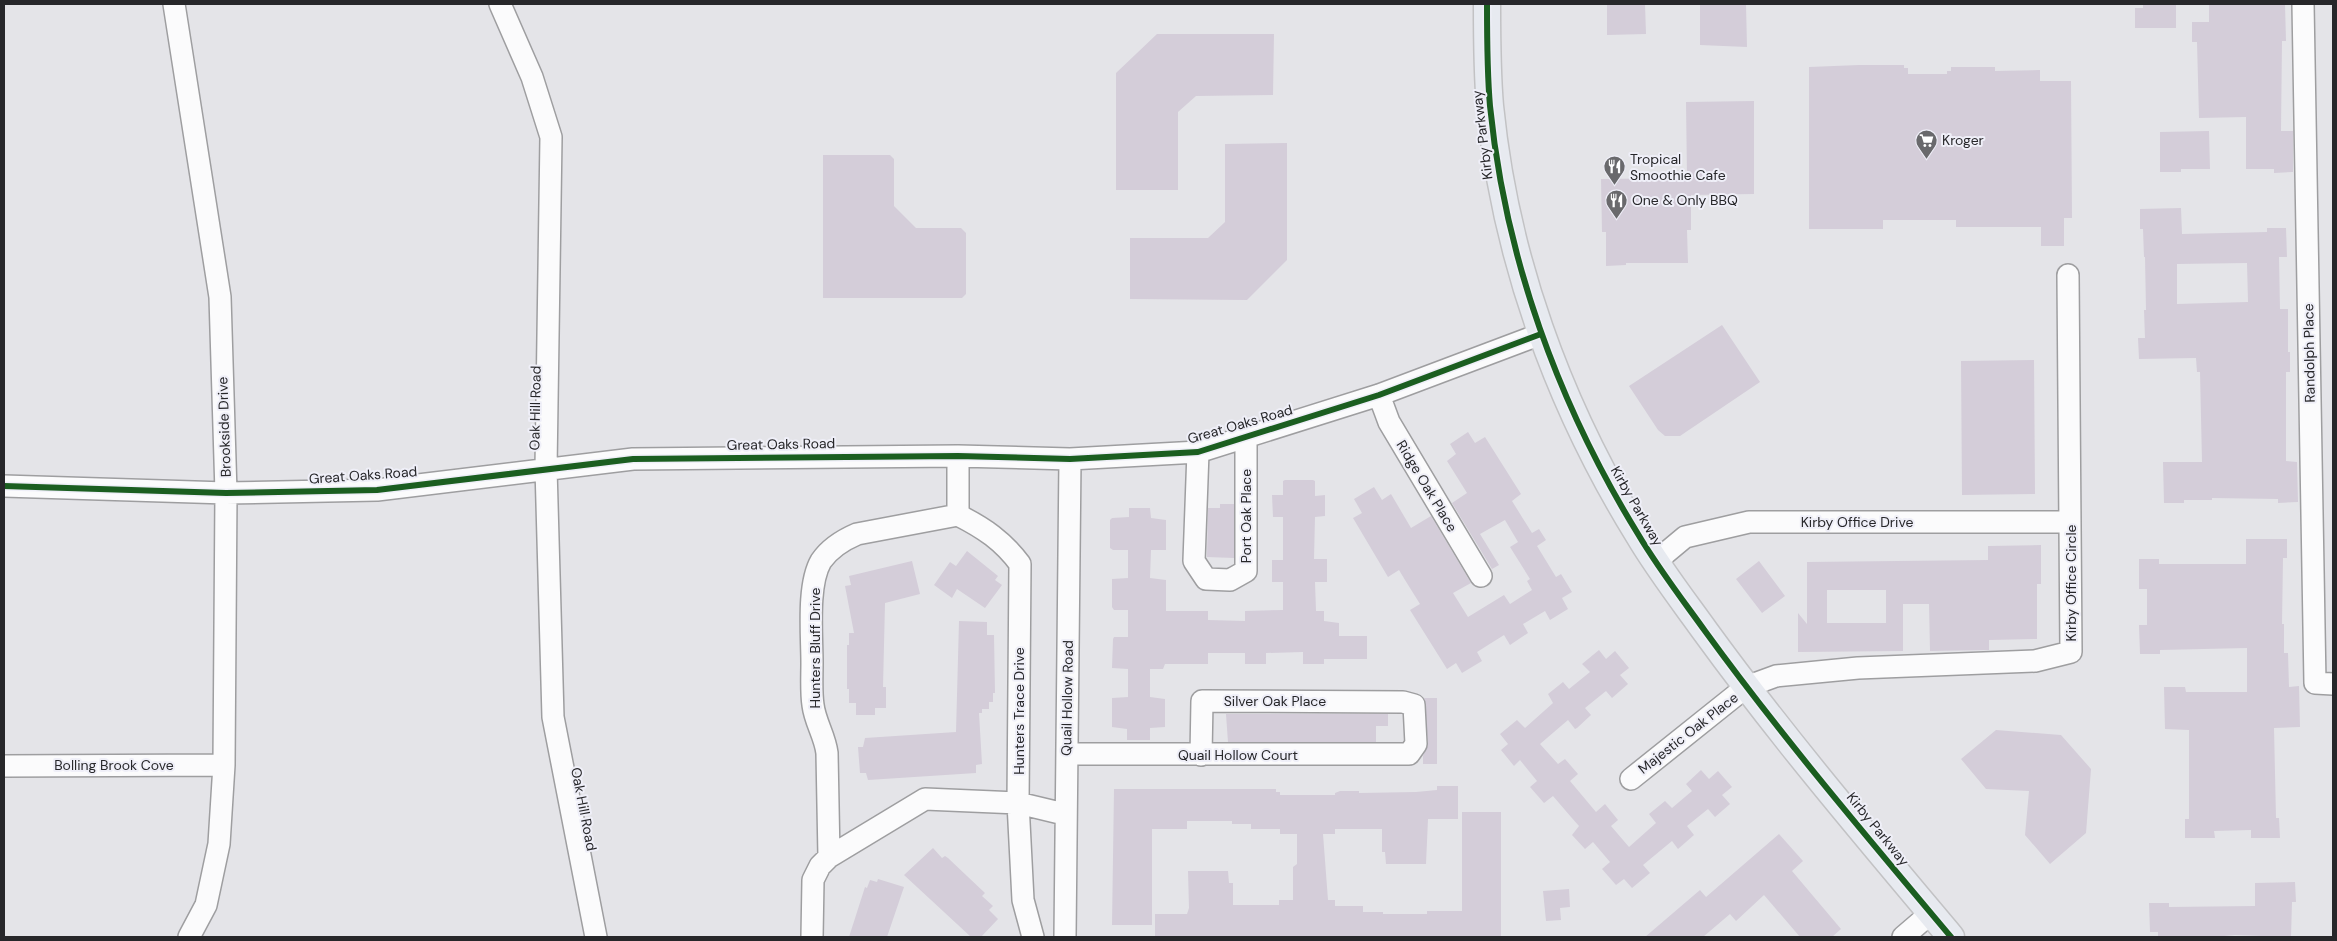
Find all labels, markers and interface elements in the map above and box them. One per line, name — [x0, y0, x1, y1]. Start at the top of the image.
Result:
street label: Kirby Parkway — [1468, 89, 1496, 181]
supermarket icon: Kroger — [1914, 128, 1938, 159]
place label: Kroger — [1942, 131, 1984, 149]
place label: Tropical Smoothie Cafe — [1630, 150, 1726, 184]
restaurant icon: Tropical Smoothie Cafe — [1602, 155, 1626, 186]
restaurant icon: One & Only BBQ — [1604, 188, 1628, 219]
place label: One & Only BBQ — [1632, 191, 1738, 209]
street label: Randolph Place — [2299, 303, 2319, 403]
street label: Oak Hill Road — [525, 366, 545, 450]
street label: Brookside Drive — [213, 376, 235, 478]
street label: Great Oaks Road — [1185, 400, 1295, 448]
street label: Great Oaks Road — [727, 434, 835, 454]
street label: Ridge Oak Place — [1393, 437, 1461, 535]
street label: Great Oaks Road — [308, 462, 418, 488]
street label: Kirby Parkway — [1607, 463, 1667, 550]
street label: Port Oak Place — [1237, 469, 1255, 563]
street label: Kirby Office Drive — [1801, 513, 1913, 531]
street label: Kirby Office Circle — [2062, 524, 2080, 641]
street label: Hunters Bluff Drive — [806, 588, 824, 708]
street label: Quail Hollow Road — [1057, 640, 1077, 756]
street label: Hunters Trace Drive — [1010, 647, 1028, 775]
street label: Majestic Oak Place — [1634, 688, 1742, 778]
street label: Silver Oak Place — [1224, 692, 1326, 710]
street label: Quail Hollow Court — [1178, 746, 1298, 764]
street label: Bolling Brook Cove — [54, 756, 174, 774]
street label: Oak Hill Road — [567, 766, 601, 852]
street label: Kirby Parkway — [1843, 788, 1913, 870]

